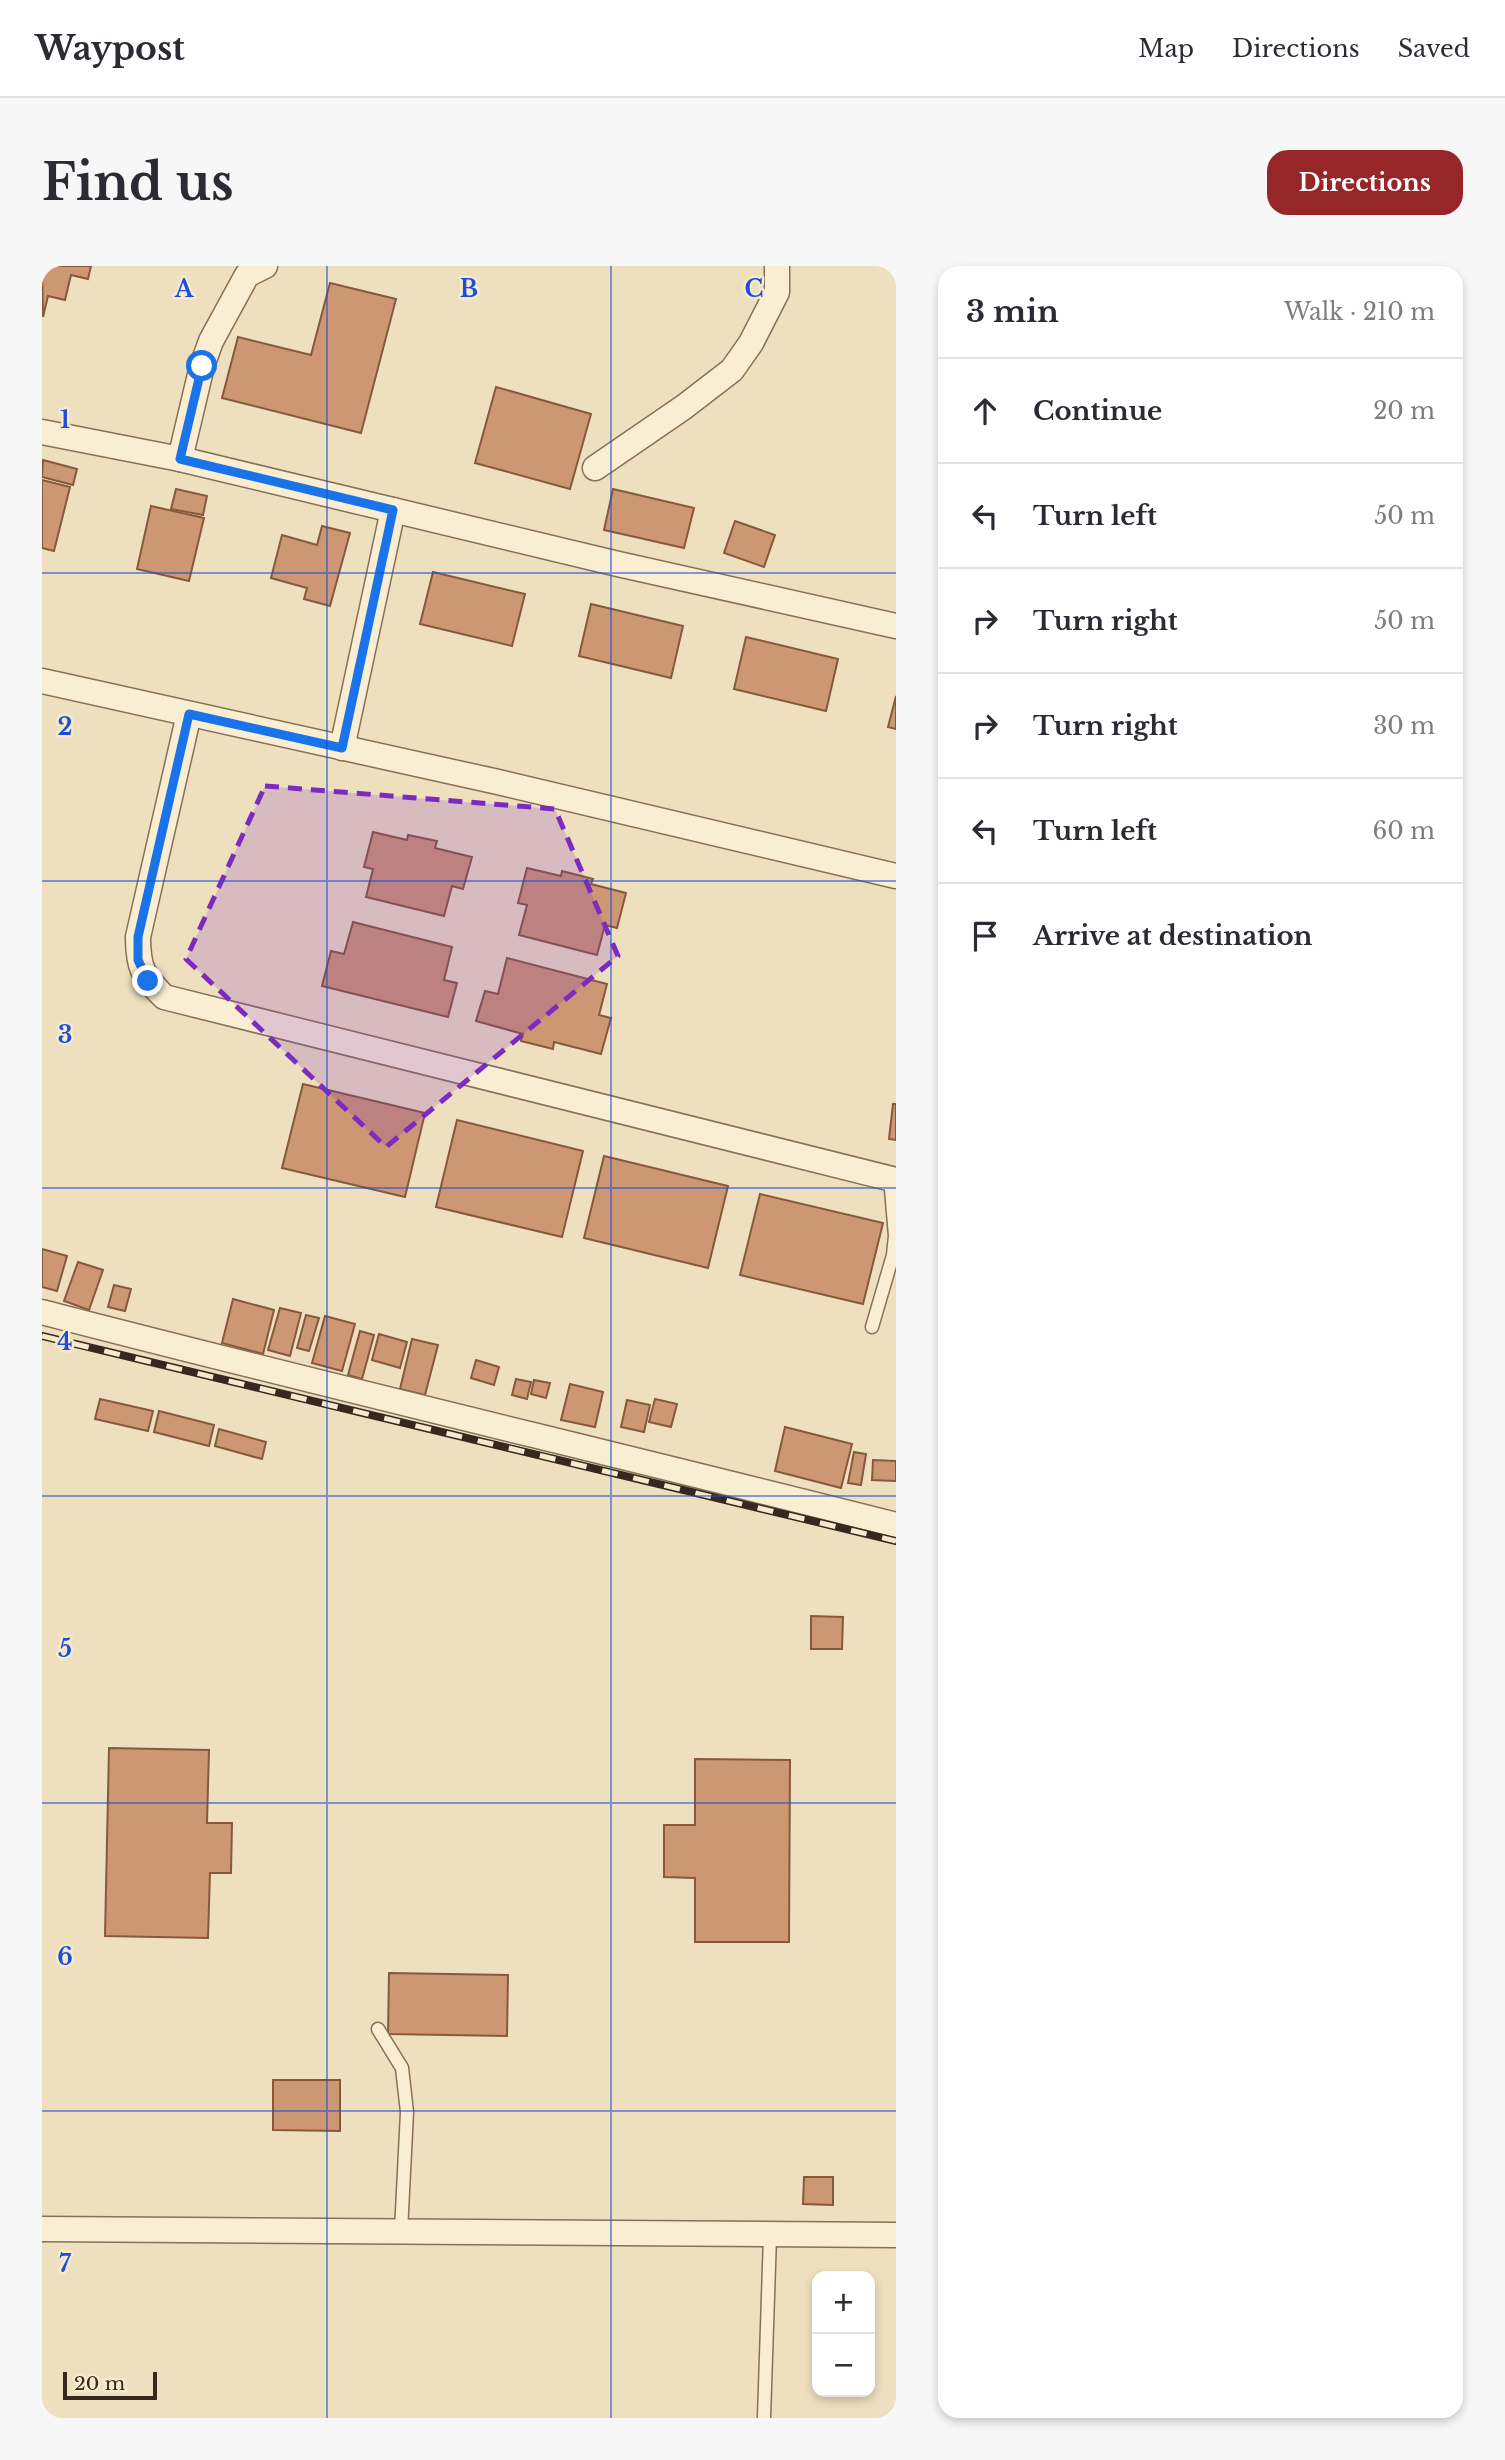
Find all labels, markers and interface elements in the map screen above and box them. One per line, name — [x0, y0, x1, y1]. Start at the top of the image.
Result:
text: Waypost — [35, 28, 185, 69]
text: Map — [1138, 34, 1194, 63]
text: Directions — [1232, 34, 1360, 63]
text: Saved — [1398, 34, 1470, 63]
button: Directions — [1267, 150, 1463, 215]
text: Find us — [42, 152, 234, 213]
text: A — [174, 275, 195, 303]
text: B — [460, 275, 478, 303]
text: C — [745, 275, 763, 303]
text: 3 min — [966, 293, 1059, 330]
text: Walk · 210 m — [1284, 298, 1435, 326]
route start — [186, 350, 217, 381]
icon: ahead — [966, 392, 1004, 430]
text: Continue — [1033, 395, 1162, 427]
text: 20 m — [1373, 397, 1435, 425]
text: 1 — [60, 406, 70, 434]
icon: left — [966, 497, 1004, 535]
text: Turn left — [1033, 500, 1157, 532]
text: 50 m — [1374, 502, 1435, 530]
icon: right — [966, 602, 1004, 640]
text: Turn right — [1033, 605, 1178, 637]
text: 50 m — [1374, 607, 1435, 635]
icon: right — [966, 707, 1004, 745]
text: Turn right — [1033, 710, 1178, 742]
text: 30 m — [1373, 712, 1435, 740]
text: 2 — [58, 713, 72, 741]
icon: left — [966, 812, 1004, 850]
text: Turn left — [1033, 815, 1157, 847]
text: 60 m — [1373, 817, 1435, 845]
icon: arrive — [966, 917, 1004, 955]
text: Arrive at destination — [1033, 920, 1313, 952]
route end — [132, 965, 163, 996]
text: 3 — [58, 1021, 72, 1049]
text: 4 — [57, 1328, 73, 1356]
text: 5 — [58, 1635, 72, 1663]
text: 6 — [57, 1943, 73, 1971]
text: 7 — [59, 2250, 72, 2278]
map controls — [812, 2271, 875, 2397]
button: + — [812, 2271, 875, 2334]
button: − — [812, 2334, 875, 2397]
scale bar — [63, 2369, 158, 2401]
text: 20 m — [74, 2372, 125, 2395]

